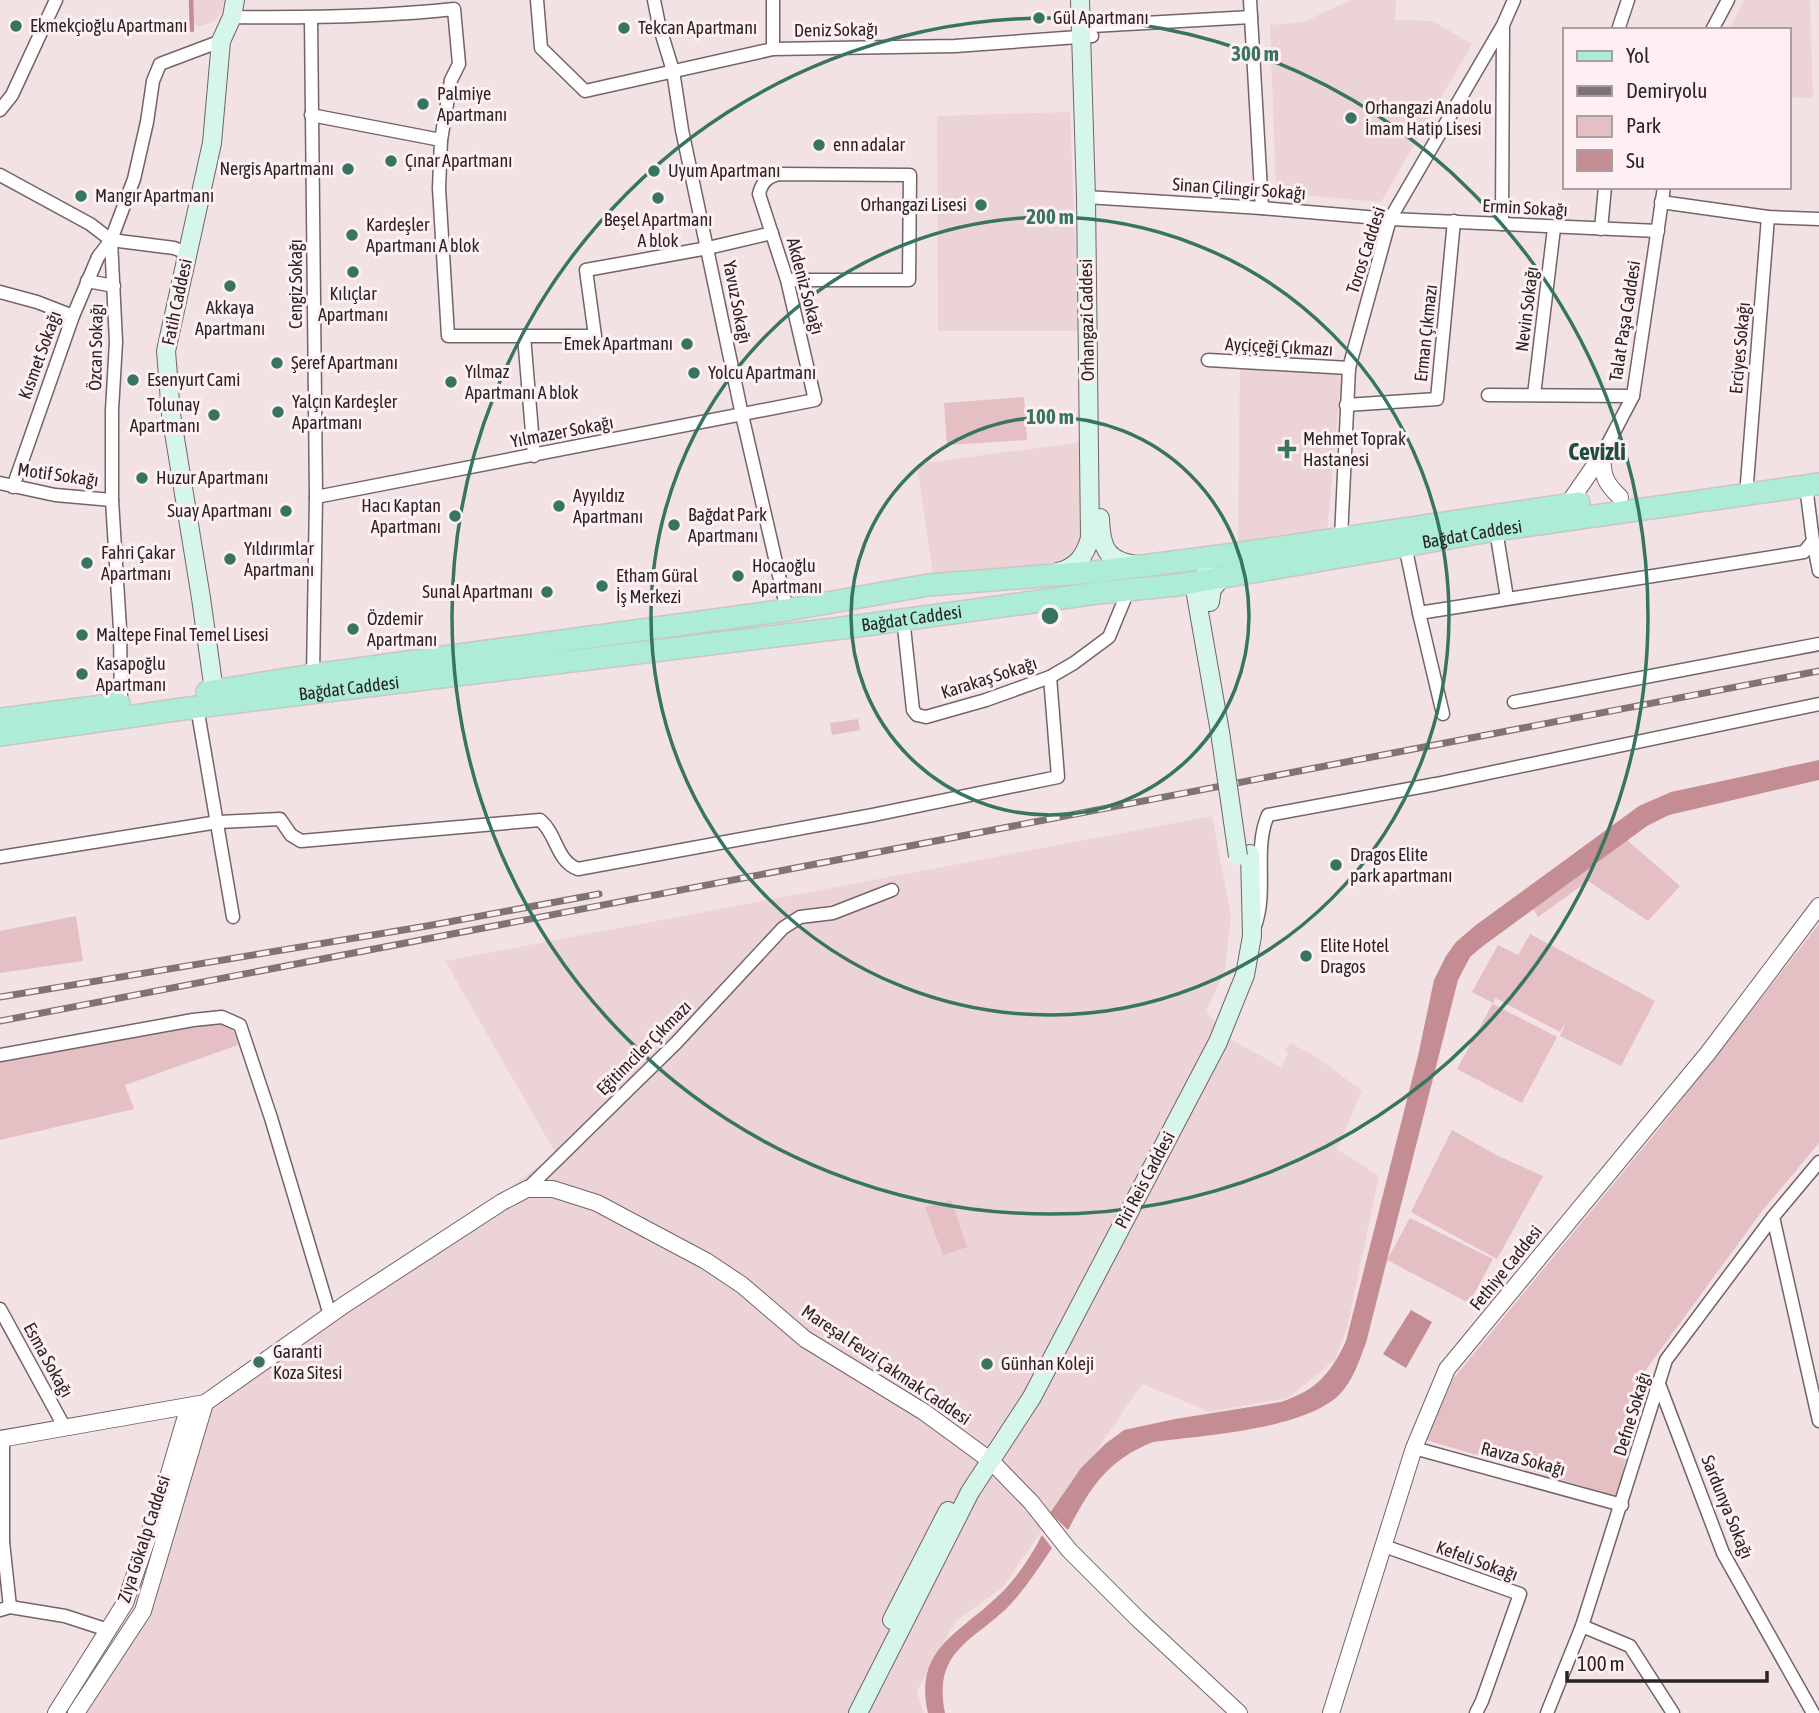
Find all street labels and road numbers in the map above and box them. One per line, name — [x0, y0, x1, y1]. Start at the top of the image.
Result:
street label: Deniz Sokağı — [794, 18, 878, 41]
street label: Sinan Çilingir Sokağı — [1172, 173, 1306, 204]
street label: Ermin Sokağı — [1482, 195, 1568, 220]
street label: Toros Caddesi — [1342, 204, 1389, 296]
street label: Akdeniz Sokağı — [783, 235, 828, 336]
street label: Cengiz Sokağı — [285, 239, 306, 329]
street label: Fatih Caddesi — [157, 257, 196, 347]
street label: Yavuz Sokağı — [719, 258, 756, 345]
street label: Orhangazi Caddesi — [1075, 258, 1098, 382]
street label: Talat Paşa Caddesi — [1605, 259, 1644, 383]
street label: Nevin Sokağı — [1511, 265, 1542, 353]
street label: Erman Çıkmazı — [1410, 283, 1441, 383]
street label: Erciyes Sokağı — [1725, 301, 1754, 395]
street label: Özcan Sokağı — [84, 303, 107, 391]
street label: Kısmet Sokağı — [14, 308, 65, 402]
street label: Ayçiçeği Çıkmazı — [1224, 333, 1334, 360]
street label: Yılmazer Sokağı — [509, 411, 615, 452]
street label: Motif Sokağı — [16, 458, 100, 491]
street label: Bağdat Caddesi — [1420, 515, 1523, 553]
street label: Bağdat Caddesi — [860, 601, 963, 635]
street label: Karakaş Sokağı — [938, 652, 1039, 703]
street label: Bağdat Caddesi — [297, 671, 400, 704]
street label: Eğitimciler Çıkmazı — [592, 996, 695, 1099]
street label: Piri Reis Caddesi — [1110, 1128, 1179, 1232]
street label: Fethiye Caddesi — [1465, 1221, 1546, 1314]
street label: Mareşal Fevzi Çakmak Caddesi — [798, 1300, 975, 1429]
street label: Esma Sokağı — [19, 1319, 78, 1401]
street label: Defne Sokağı — [1609, 1369, 1654, 1458]
street label: Ravza Sokağı — [1479, 1437, 1568, 1480]
street label: Sardunya Sokağı — [1697, 1452, 1758, 1561]
street label: Ziya Gökalp Caddesi — [113, 1473, 174, 1605]
street label: Kefeli Sokağı — [1433, 1536, 1521, 1585]

